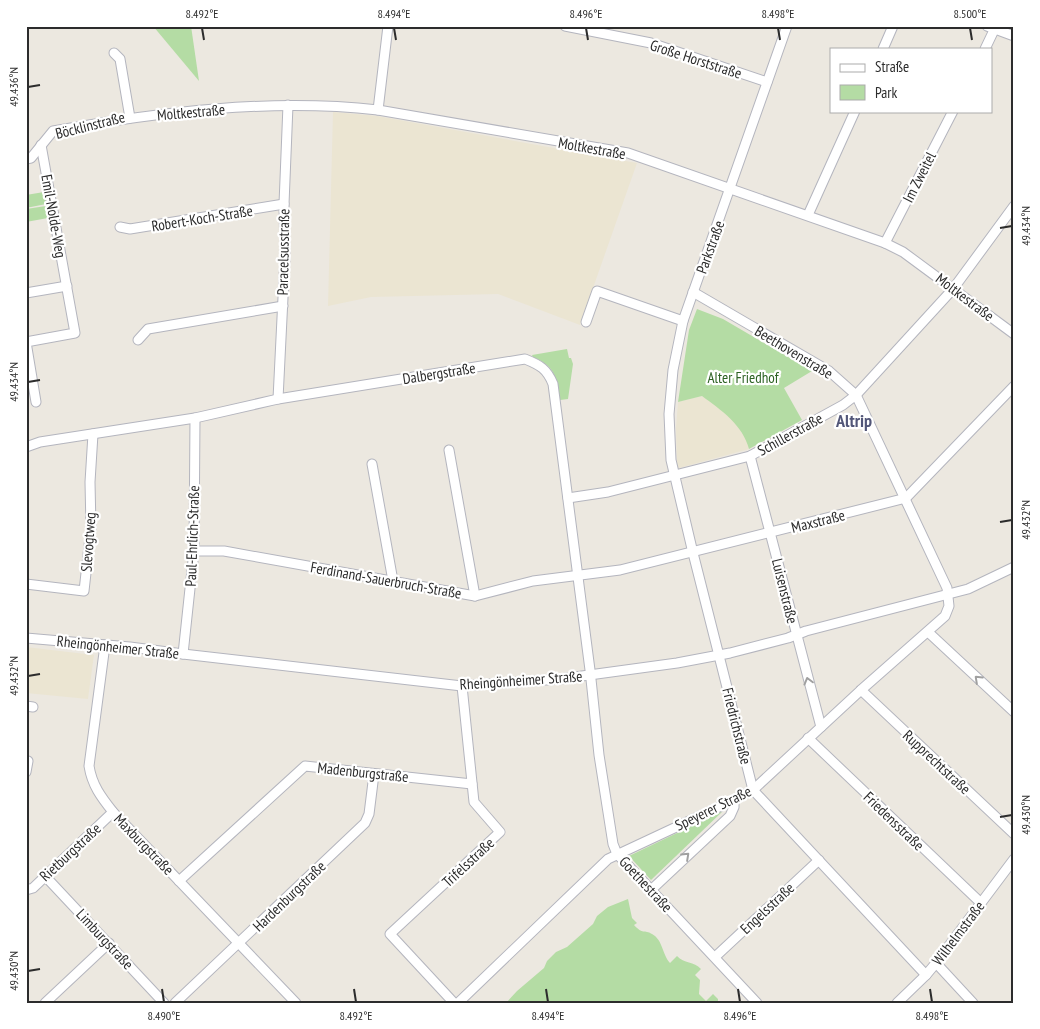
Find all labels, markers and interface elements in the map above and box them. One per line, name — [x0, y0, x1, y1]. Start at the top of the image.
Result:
text: 8.492°E — [186, 6, 219, 21]
text: 8.494°E — [378, 6, 411, 21]
text: 8.496°E — [570, 6, 603, 21]
text: 8.498°E — [762, 6, 795, 21]
text: 8.500°E — [954, 6, 987, 21]
street label: Große Horststraße — [648, 35, 744, 83]
legend — [830, 48, 992, 112]
text: Straße — [875, 57, 909, 76]
text: 49.436°N — [6, 67, 21, 107]
text: Park — [875, 83, 897, 102]
street label: Moltkestraße — [156, 100, 226, 124]
street label: Böcklinstraße — [53, 107, 127, 143]
street label: Moltkestraße — [557, 133, 627, 163]
street label: Im Zweitel — [898, 148, 940, 206]
street label: Emil-Nolde-Weg — [37, 173, 71, 259]
street label: Robert-Koch-Straße — [150, 201, 254, 235]
text: 49.434°N — [1018, 206, 1033, 246]
street label: Paracelsusstraße — [273, 208, 293, 296]
street label: Parkstraße — [692, 218, 728, 276]
street label: Moltkestraße — [932, 269, 998, 325]
street label: Beethovenstraße — [751, 321, 837, 383]
street label: Dalbergstraße — [401, 358, 477, 388]
text: 49.434°N — [6, 362, 21, 402]
park label: Alter Friedhof — [707, 368, 780, 387]
street label: Schillerstraße — [754, 408, 826, 460]
district label: Altrip — [835, 409, 872, 432]
street label: Paul-Ehrlich-Straße — [181, 485, 203, 587]
text: 49.432°N — [1018, 500, 1033, 540]
street label: Maxstraße — [789, 505, 847, 537]
street label: Slevogtweg — [76, 511, 100, 573]
street label: Luisenstraße — [768, 556, 802, 626]
street label: Ferdinand-Sauerbruch-Straße — [309, 557, 463, 603]
street label: Rheingönheimer Straße — [56, 631, 180, 663]
text: 49.432°N — [6, 656, 21, 696]
street label: Rheingönheimer Straße — [459, 666, 583, 694]
one-way arrow — [975, 676, 984, 685]
one-way arrow — [804, 677, 814, 685]
street label: Friedrichstraße — [718, 686, 756, 766]
street label: Rupprechtstraße — [899, 726, 975, 798]
street label: Madenburgstraße — [317, 758, 409, 786]
street label: Speyerer Straße — [672, 781, 754, 835]
street label: Friedensstraße — [860, 787, 928, 855]
text: 49.430°N — [1018, 795, 1033, 835]
street label: Maxburgstraße — [110, 809, 178, 879]
street label: Rietburgstraße — [35, 819, 105, 885]
street label: Trifelsstraße — [438, 833, 498, 891]
street label: Goethestraße — [615, 852, 677, 916]
one-way arrow — [681, 853, 690, 862]
street label: Hardenburgstraße — [249, 857, 329, 935]
street label: Engelsstraße — [736, 878, 798, 938]
street label: Wilhelmstraße — [928, 897, 988, 969]
street label: Limburgstraße — [72, 905, 138, 973]
text: 49.430°N — [6, 951, 21, 991]
text: 8.490°E — [148, 1008, 181, 1023]
text: 8.492°E — [340, 1008, 373, 1023]
text: 8.494°E — [532, 1008, 565, 1023]
text: 8.496°E — [724, 1008, 757, 1023]
text: 8.498°E — [916, 1008, 949, 1023]

